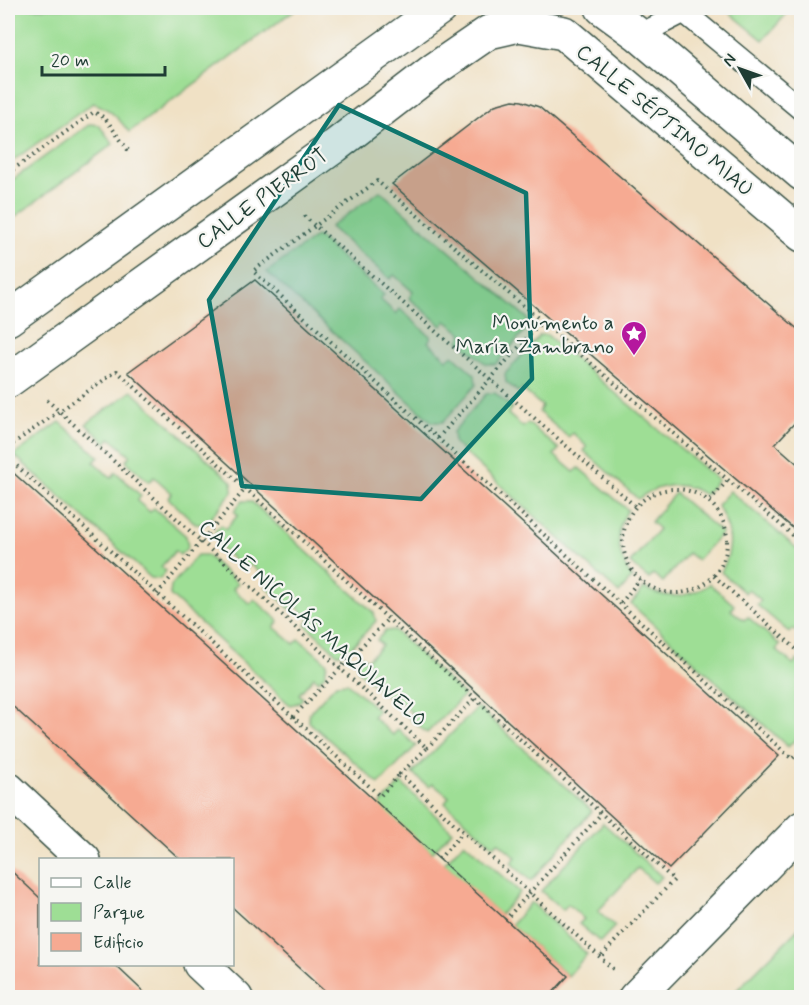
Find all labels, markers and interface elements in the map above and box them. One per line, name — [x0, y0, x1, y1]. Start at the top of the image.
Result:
street label: CALLE SÉPTIMO MIAU — [570, 38, 759, 203]
scale bar — [42, 39, 165, 77]
north arrow — [710, 39, 770, 99]
text: 20 m — [51, 49, 89, 73]
text: N — [718, 49, 741, 71]
street label: CALLE PIERROT — [191, 142, 334, 256]
place label: Monumento a María Zambrano — [456, 309, 614, 361]
place icon: Monumento a María Zambrano — [619, 319, 649, 357]
street label: CALLE NICOLÁS MAQUIAVELO — [192, 514, 432, 734]
legend — [39, 858, 234, 966]
text: Calle — [93, 871, 132, 895]
text: Parque — [93, 901, 145, 925]
text: Edificio — [93, 931, 144, 955]

